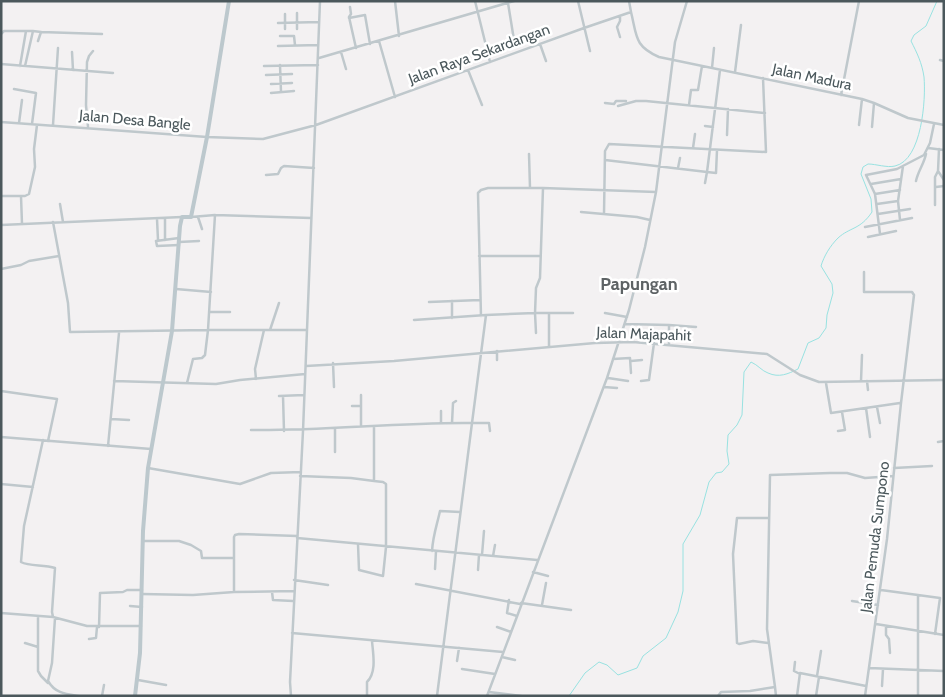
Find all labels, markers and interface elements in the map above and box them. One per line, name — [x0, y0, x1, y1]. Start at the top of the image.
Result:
street label: Jalan Raya Sekardangan — [405, 20, 552, 88]
street label: Jalan Madura — [770, 60, 854, 94]
street label: Jalan Desa Bangle — [78, 106, 192, 134]
district label: Papungan — [600, 273, 678, 295]
street label: Jalan Majapahit — [595, 323, 692, 345]
street label: Jalan Pemuda Sumpono — [857, 460, 893, 615]

